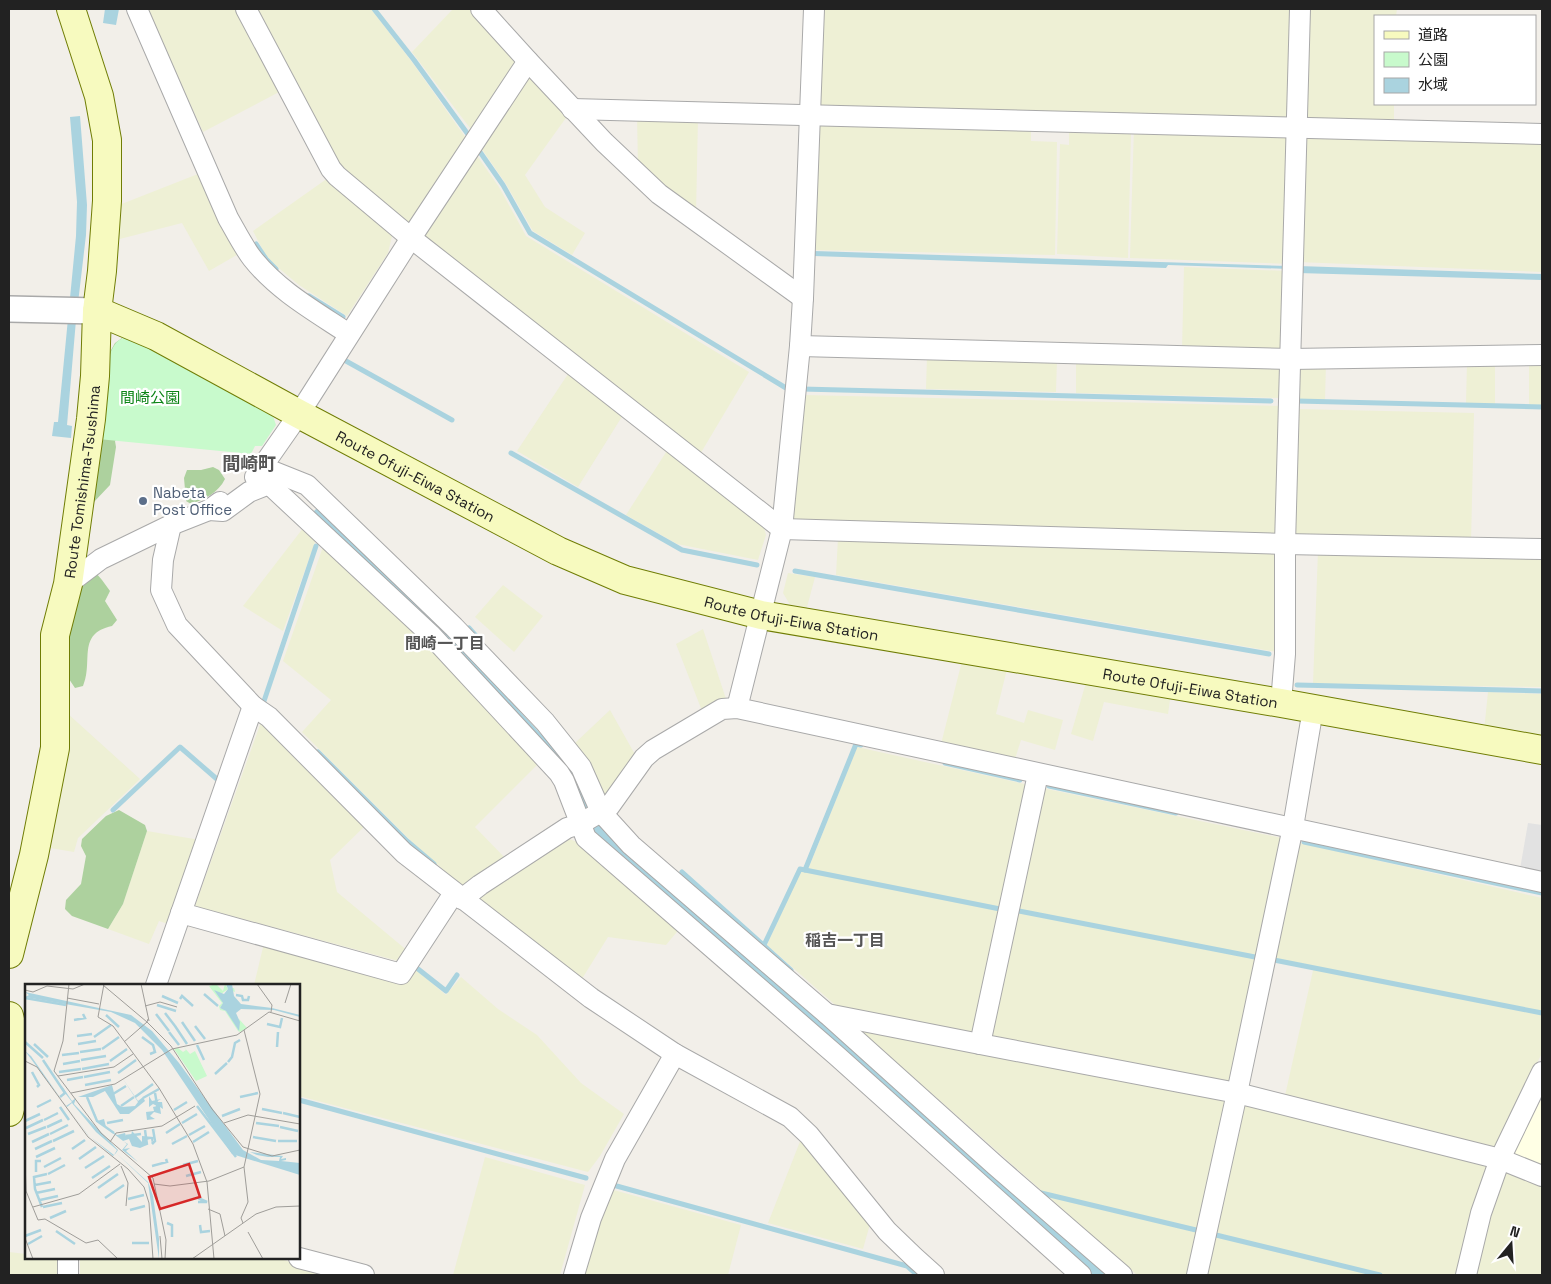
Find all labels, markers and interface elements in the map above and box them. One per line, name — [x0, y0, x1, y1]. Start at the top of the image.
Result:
legend — [1374, 15, 1536, 105]
text: 道路 — [1418, 25, 1448, 44]
text: 公園 — [1418, 50, 1448, 69]
text: 水域 — [1418, 75, 1448, 94]
street label: Route Tomishima-Tsushima — [59, 384, 104, 580]
park label: 間崎公園 — [120, 388, 180, 407]
street label: Route Ofuji-Eiwa Station — [333, 426, 498, 526]
district label: 間崎町 — [222, 452, 276, 475]
place label: Nabeta Post Office — [153, 483, 232, 519]
marker: Nabeta Post Office — [137, 495, 149, 507]
street label: Route Ofuji-Eiwa Station — [702, 591, 880, 644]
district label: 間崎一丁目 — [405, 633, 485, 654]
street label: Route Ofuji-Eiwa Station — [1102, 664, 1279, 712]
district label: 稲吉一丁目 — [805, 930, 885, 951]
inset map — [25, 984, 300, 1259]
north arrow — [1486, 1219, 1536, 1269]
text: N — [1508, 1222, 1522, 1242]

